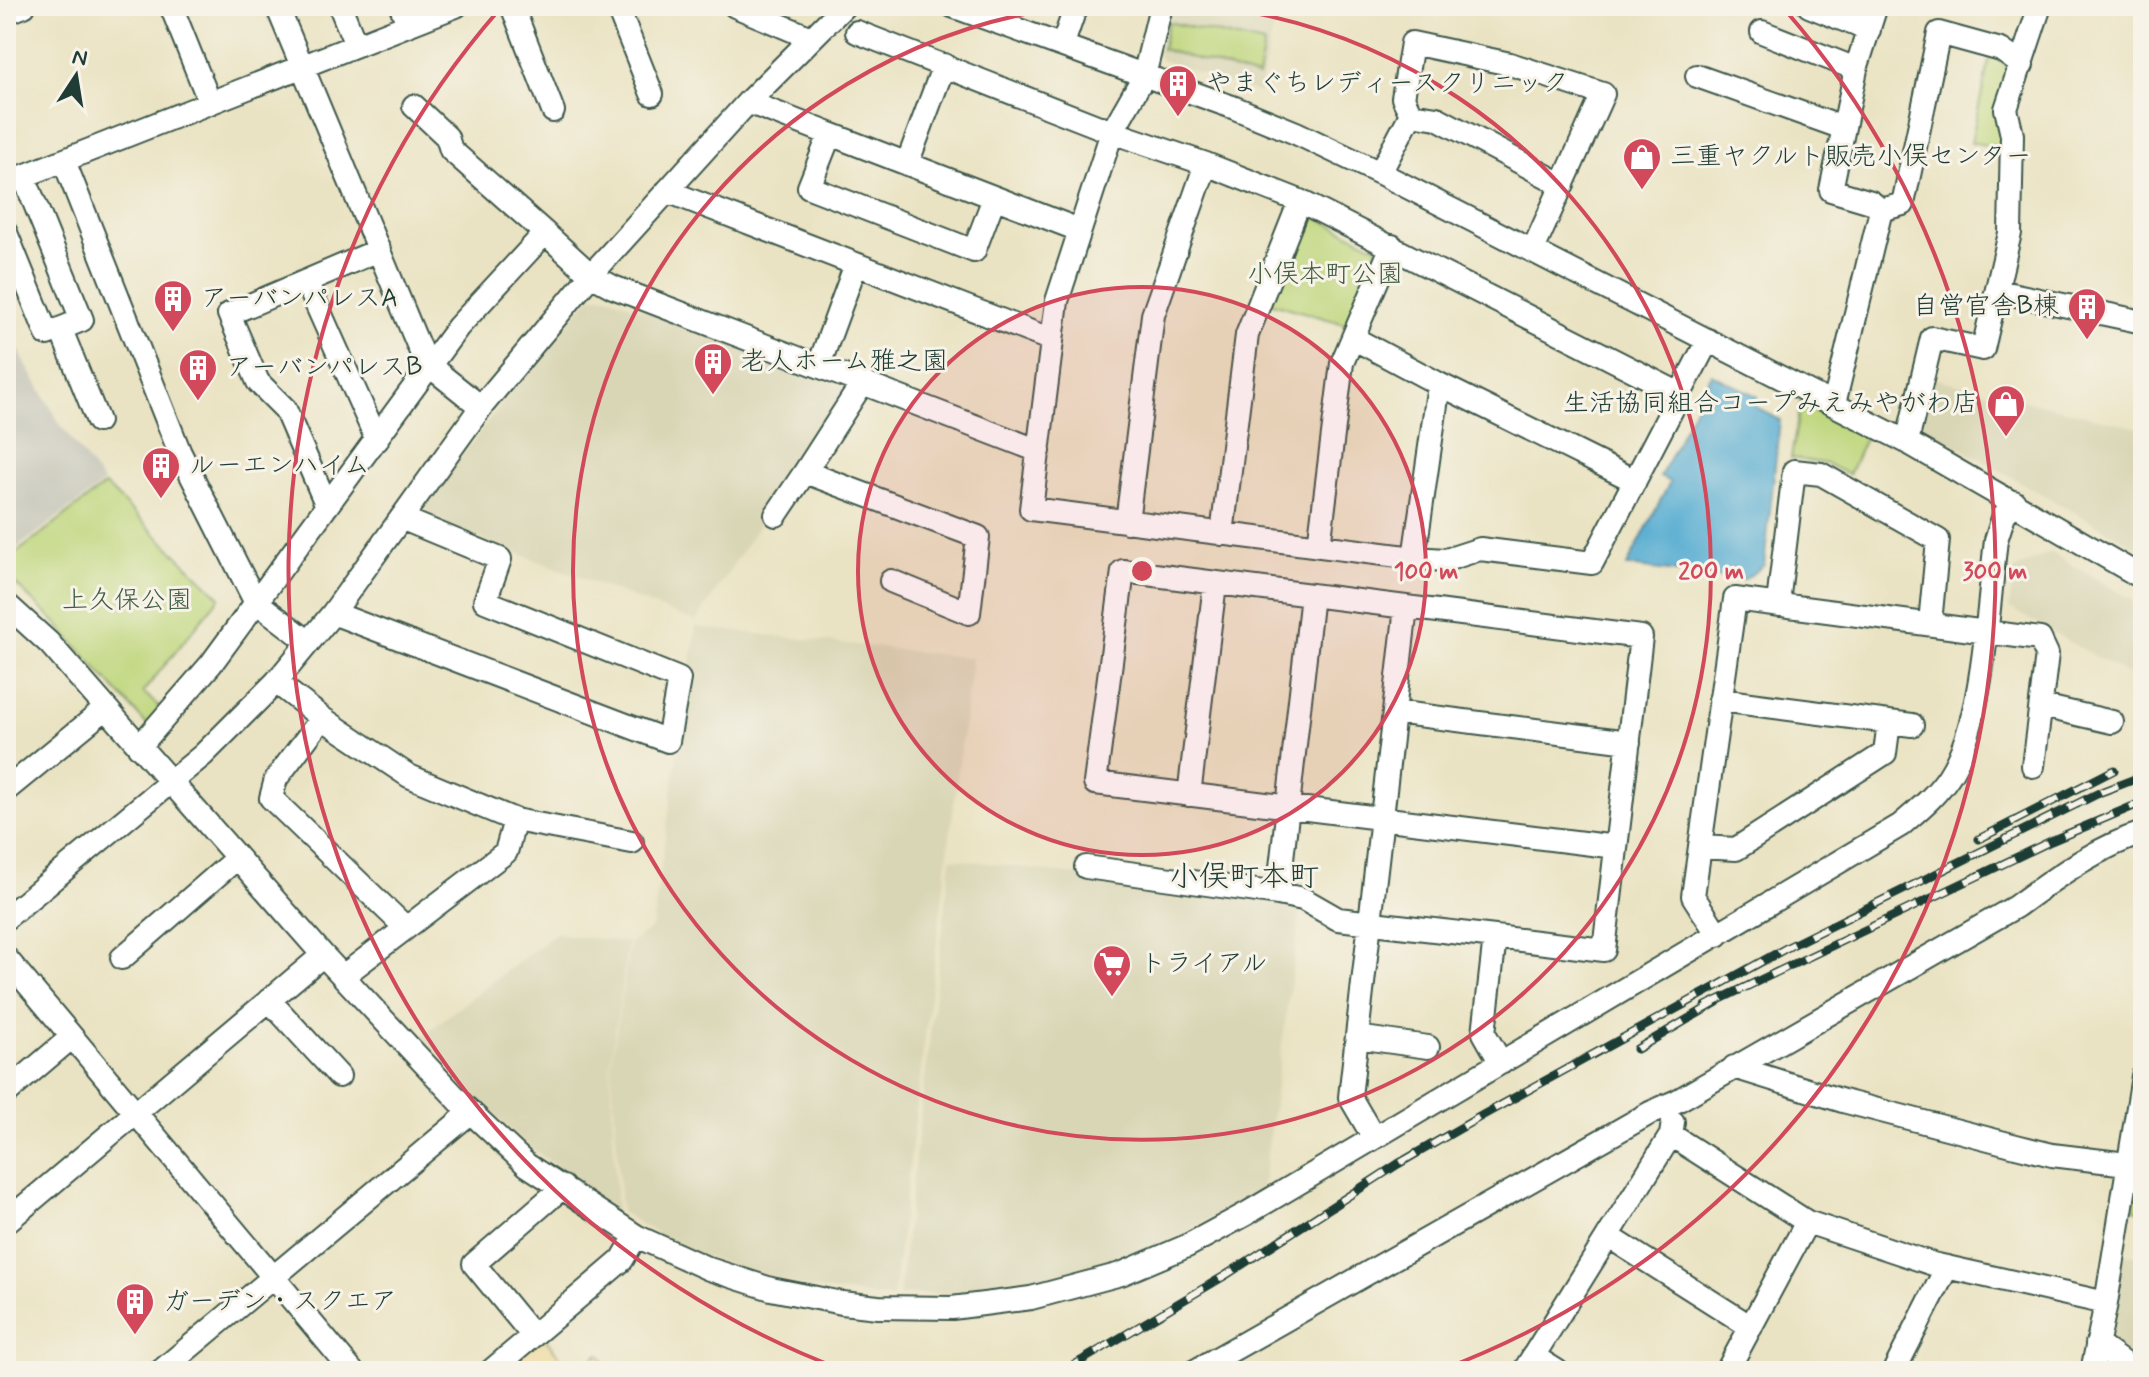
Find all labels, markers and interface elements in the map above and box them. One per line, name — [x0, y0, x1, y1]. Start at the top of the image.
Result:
north arrow — [36, 36, 116, 116]
text: N — [70, 43, 90, 74]
building icon: やまぐちレディースクリニック — [1157, 63, 1199, 118]
place label: やまぐちレディースクリニック — [1206, 67, 1568, 101]
shop icon: 三重ヤクルト販売小俣センター — [1621, 136, 1663, 191]
place label: 三重ヤクルト販売小俣センター — [1670, 140, 2031, 174]
park label: 小俣本町公園 — [1247, 258, 1403, 292]
building icon: アーバンパレスA — [152, 278, 194, 333]
place label: アーバンパレスA — [201, 282, 398, 316]
building icon: 自営官舎B棟 — [2066, 286, 2108, 341]
place label: 自営官舎B棟 — [1913, 290, 2059, 324]
building icon: 老人ホーム雅之園 — [692, 341, 734, 396]
place label: 老人ホーム雅之園 — [741, 345, 948, 379]
building icon: アーバンパレスB — [177, 347, 219, 402]
place label: アーバンパレスB — [226, 351, 422, 385]
shop icon: 生活協同組合コープみえみやがわ店 — [1985, 383, 2027, 438]
place label: 生活協同組合コープみえみやがわ店 — [1563, 387, 1978, 421]
building icon: ルーエンハイム — [140, 445, 182, 500]
place label: ルーエンハイム — [189, 449, 370, 483]
centre of rings — [1128, 557, 1156, 585]
text: 100 m — [1394, 557, 1458, 588]
text: 200 m — [1678, 557, 1744, 588]
text: 300 m — [1963, 557, 2027, 588]
park label: 上久保公園 — [62, 584, 192, 618]
district label: 小俣町本町 — [1169, 858, 1319, 897]
supermarket icon: トライアル — [1091, 943, 1133, 998]
place label: トライアル — [1140, 947, 1267, 981]
building icon: ガーデン・スクエア — [114, 1281, 156, 1336]
place label: ガーデン・スクエア — [163, 1285, 397, 1319]

